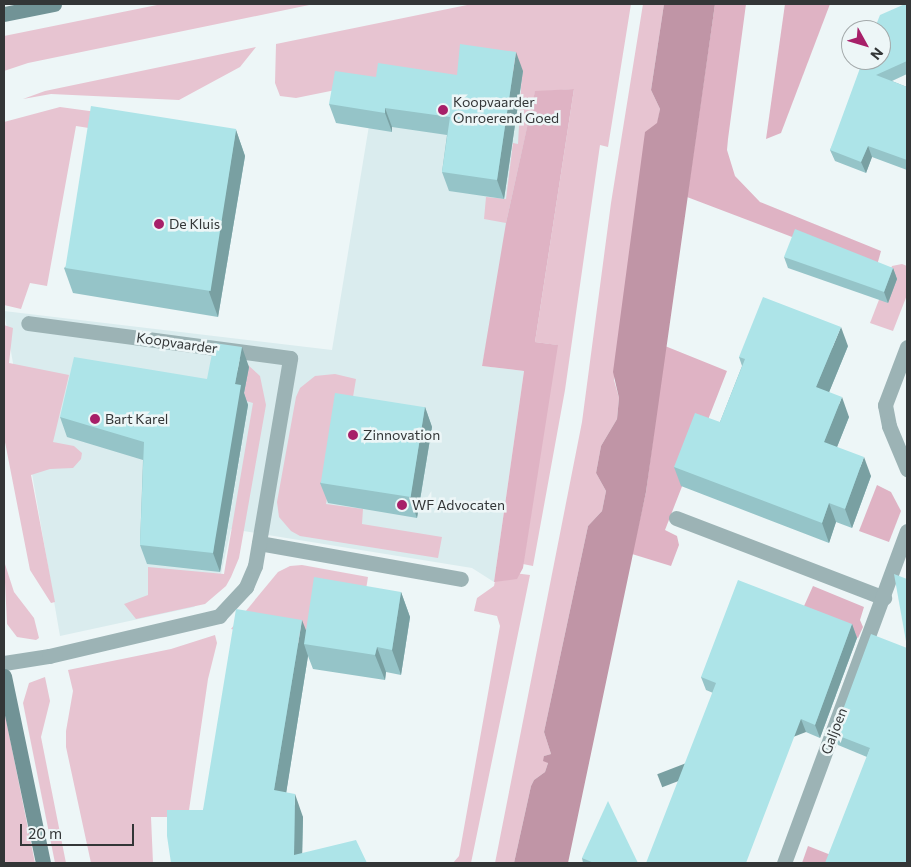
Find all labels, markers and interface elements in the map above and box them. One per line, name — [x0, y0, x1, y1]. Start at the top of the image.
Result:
north arrow — [841, 20, 891, 70]
text: N — [867, 45, 887, 64]
place label: Koopvaarder Onroerend Goed — [453, 94, 559, 126]
marker: Koopvaarder Onroerend Goed — [437, 104, 449, 116]
place label: De Kluis — [169, 216, 220, 232]
marker: De Kluis — [153, 218, 165, 230]
street label: Koopvaarder — [135, 329, 219, 357]
place label: Bart Karel — [105, 411, 168, 427]
marker: Bart Karel — [89, 413, 101, 425]
place label: Zinnovation — [363, 427, 440, 443]
marker: Zinnovation — [347, 429, 359, 441]
place label: WF Advocaten — [412, 497, 505, 513]
marker: WF Advocaten — [396, 499, 408, 511]
street label: Galjoen — [817, 705, 851, 757]
scale bar — [22, 814, 136, 846]
text: 20 m — [28, 824, 62, 842]

